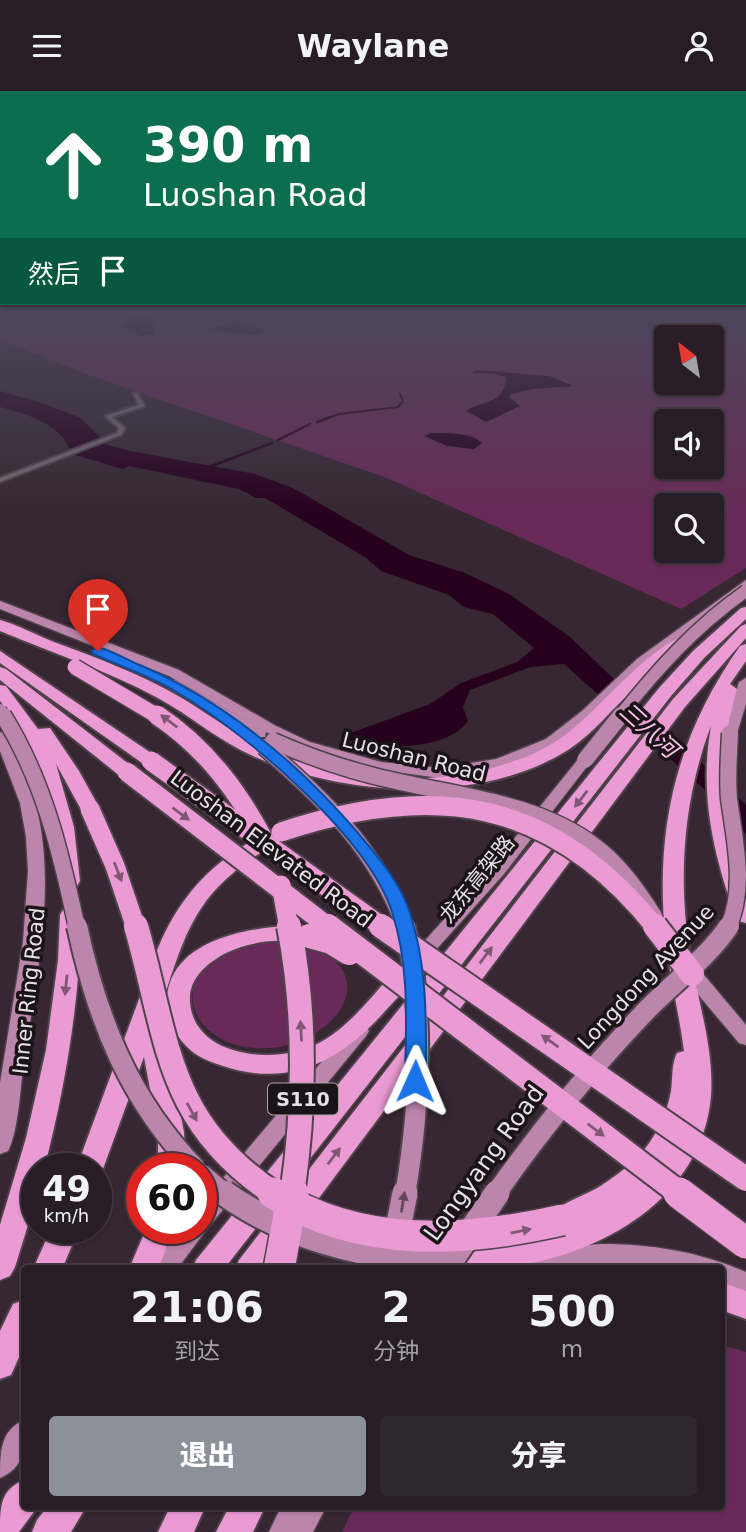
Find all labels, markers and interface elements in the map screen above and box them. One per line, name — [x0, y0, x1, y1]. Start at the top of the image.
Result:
icon: menu — [28, 27, 66, 65]
text: Waylane — [297, 27, 449, 65]
icon: person — [680, 27, 718, 65]
text: 390 m — [143, 117, 313, 174]
icon: ahead — [28, 119, 119, 210]
text: Luoshan Road — [143, 176, 367, 214]
icon: arrive — [94, 252, 132, 290]
text: 然后 — [28, 259, 80, 289]
north arrow — [654, 325, 724, 395]
map controls — [654, 325, 724, 563]
button: sound — [654, 409, 724, 479]
button: search — [654, 493, 724, 563]
pin — [68, 579, 128, 651]
icon: arrive — [79, 590, 117, 628]
water label: 三八河 — [615, 697, 686, 765]
one-way arrow — [160, 714, 178, 729]
street label: Luoshan Road — [340, 728, 488, 786]
street label: Luoshan Elevated Road — [166, 765, 376, 933]
one-way arrow — [573, 789, 588, 807]
one-way arrow — [172, 806, 190, 820]
street label: 龙东高架路 — [435, 831, 519, 927]
one-way arrow — [113, 861, 124, 882]
street label: Longdong Avenue — [573, 900, 719, 1054]
street label: Inner Ring Road — [8, 906, 50, 1076]
one-way arrow — [479, 946, 493, 964]
one-way arrow — [60, 974, 71, 996]
one-way arrow — [296, 1020, 307, 1042]
one-way arrow — [541, 1034, 559, 1048]
position arrow — [378, 1044, 452, 1118]
street label: Longyang Road — [418, 1080, 550, 1246]
road number: S110 — [268, 1083, 338, 1115]
one-way arrow — [186, 1102, 198, 1121]
one-way arrow — [586, 1122, 604, 1137]
one-way arrow — [327, 1147, 341, 1165]
speed limit sign: 60 — [126, 1153, 217, 1244]
text: 49 — [42, 1169, 91, 1209]
one-way arrow — [398, 1191, 409, 1213]
text: km/h — [44, 1205, 89, 1226]
one-way arrow — [510, 1226, 532, 1237]
text: 21:06 — [130, 1283, 264, 1332]
text: 2 — [381, 1283, 411, 1332]
text: 500 — [528, 1287, 616, 1336]
text: m — [561, 1336, 583, 1362]
text: 到达 — [174, 1338, 220, 1364]
text: 分钟 — [373, 1338, 419, 1364]
button: 退出 — [49, 1416, 366, 1496]
button: 分享 — [380, 1416, 697, 1496]

